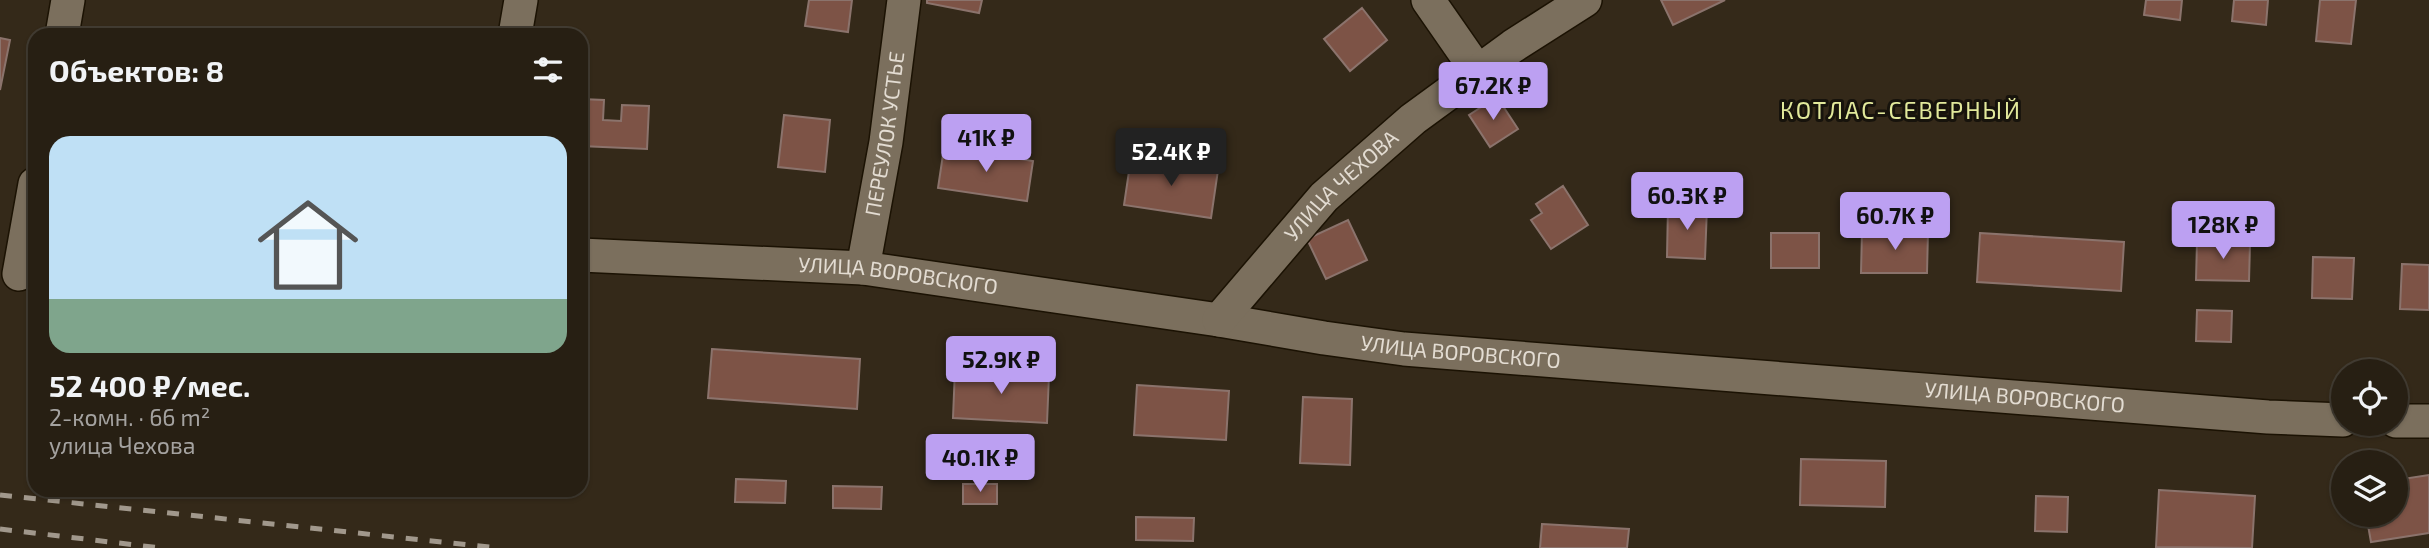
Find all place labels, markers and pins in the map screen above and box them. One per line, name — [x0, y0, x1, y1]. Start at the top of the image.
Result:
pin: 67.2K ₽ — [1428, 62, 1558, 122]
pin: 41K ₽ — [937, 114, 1035, 174]
pin: 52.4K ₽ — [1106, 128, 1236, 188]
pin: 60.3K ₽ — [1622, 173, 1752, 232]
pin: 60.7K ₽ — [1830, 192, 1960, 252]
pin: 128K ₽ — [2166, 202, 2280, 261]
pin: 52.9K ₽ — [936, 336, 1066, 396]
pin: 40.1K ₽ — [915, 434, 1045, 494]

